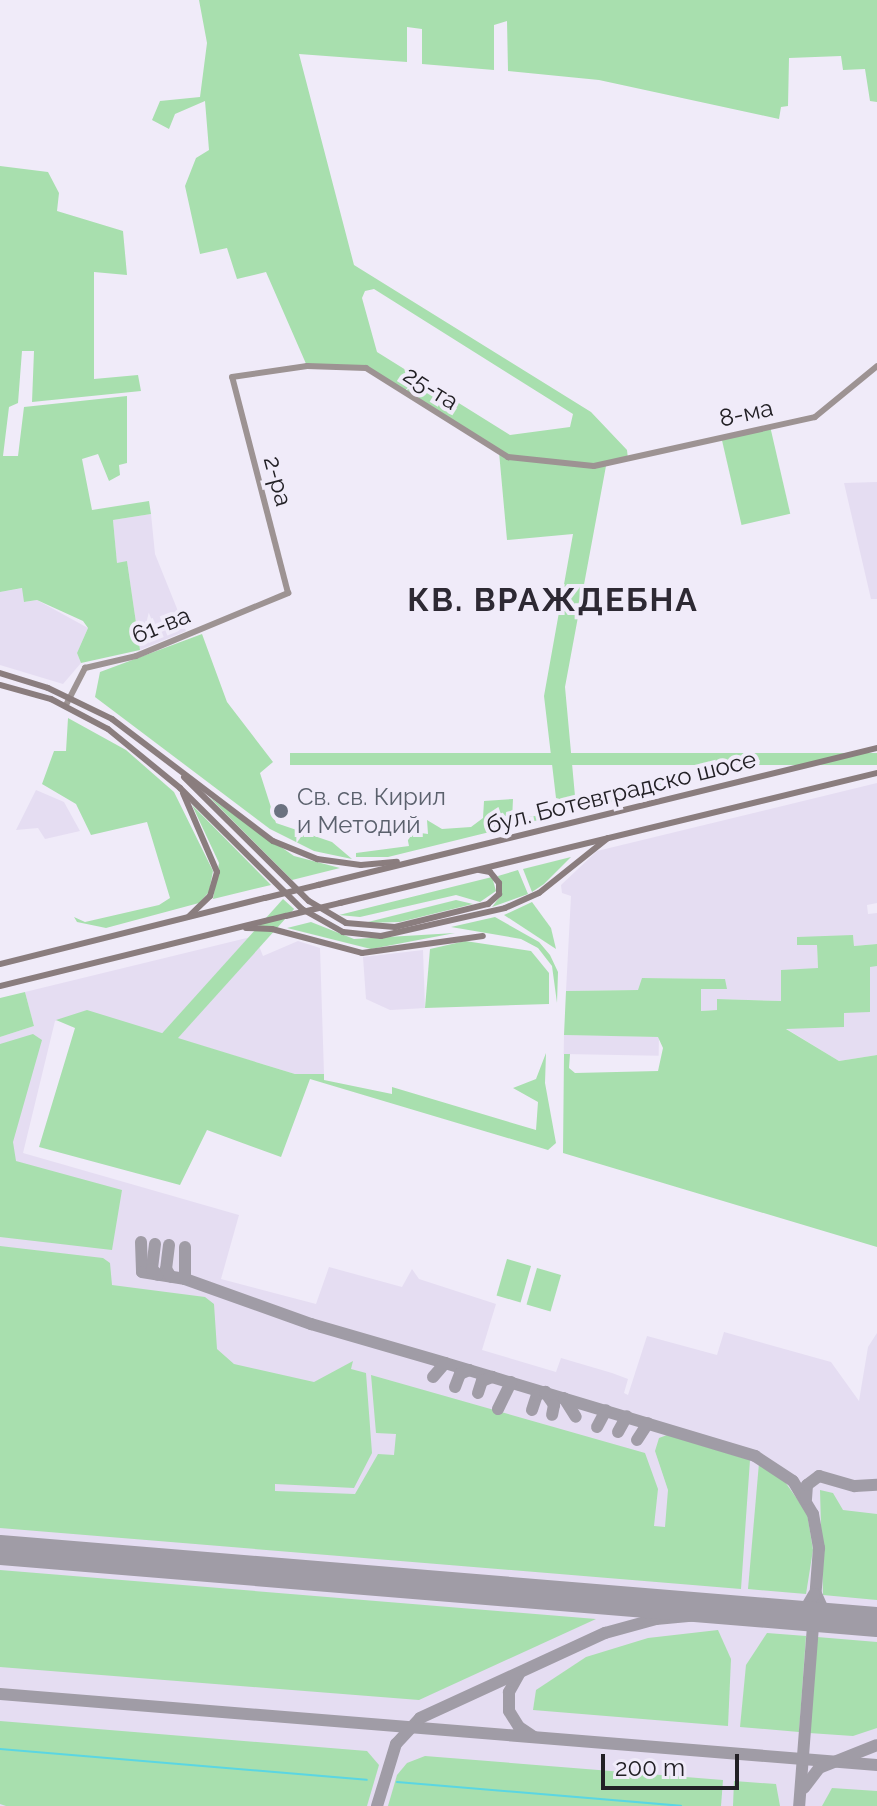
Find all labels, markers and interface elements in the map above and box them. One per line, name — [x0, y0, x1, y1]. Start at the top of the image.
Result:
street label: 25-та — [398, 360, 464, 416]
street label: 8-ма — [716, 393, 776, 433]
street label: 2-ра — [258, 453, 298, 509]
district label: КВ. ВРАЖДЕБНА — [407, 581, 699, 619]
street label: 61-ва — [128, 600, 194, 650]
street label: бул. Ботевградско шосе — [483, 744, 759, 840]
place label: Св. св. Кирил и Методий — [297, 783, 446, 839]
marker: Св. св. Кирил и Методий — [272, 802, 290, 820]
scale bar — [605, 1738, 743, 1788]
text: 200 m — [615, 1753, 685, 1782]

